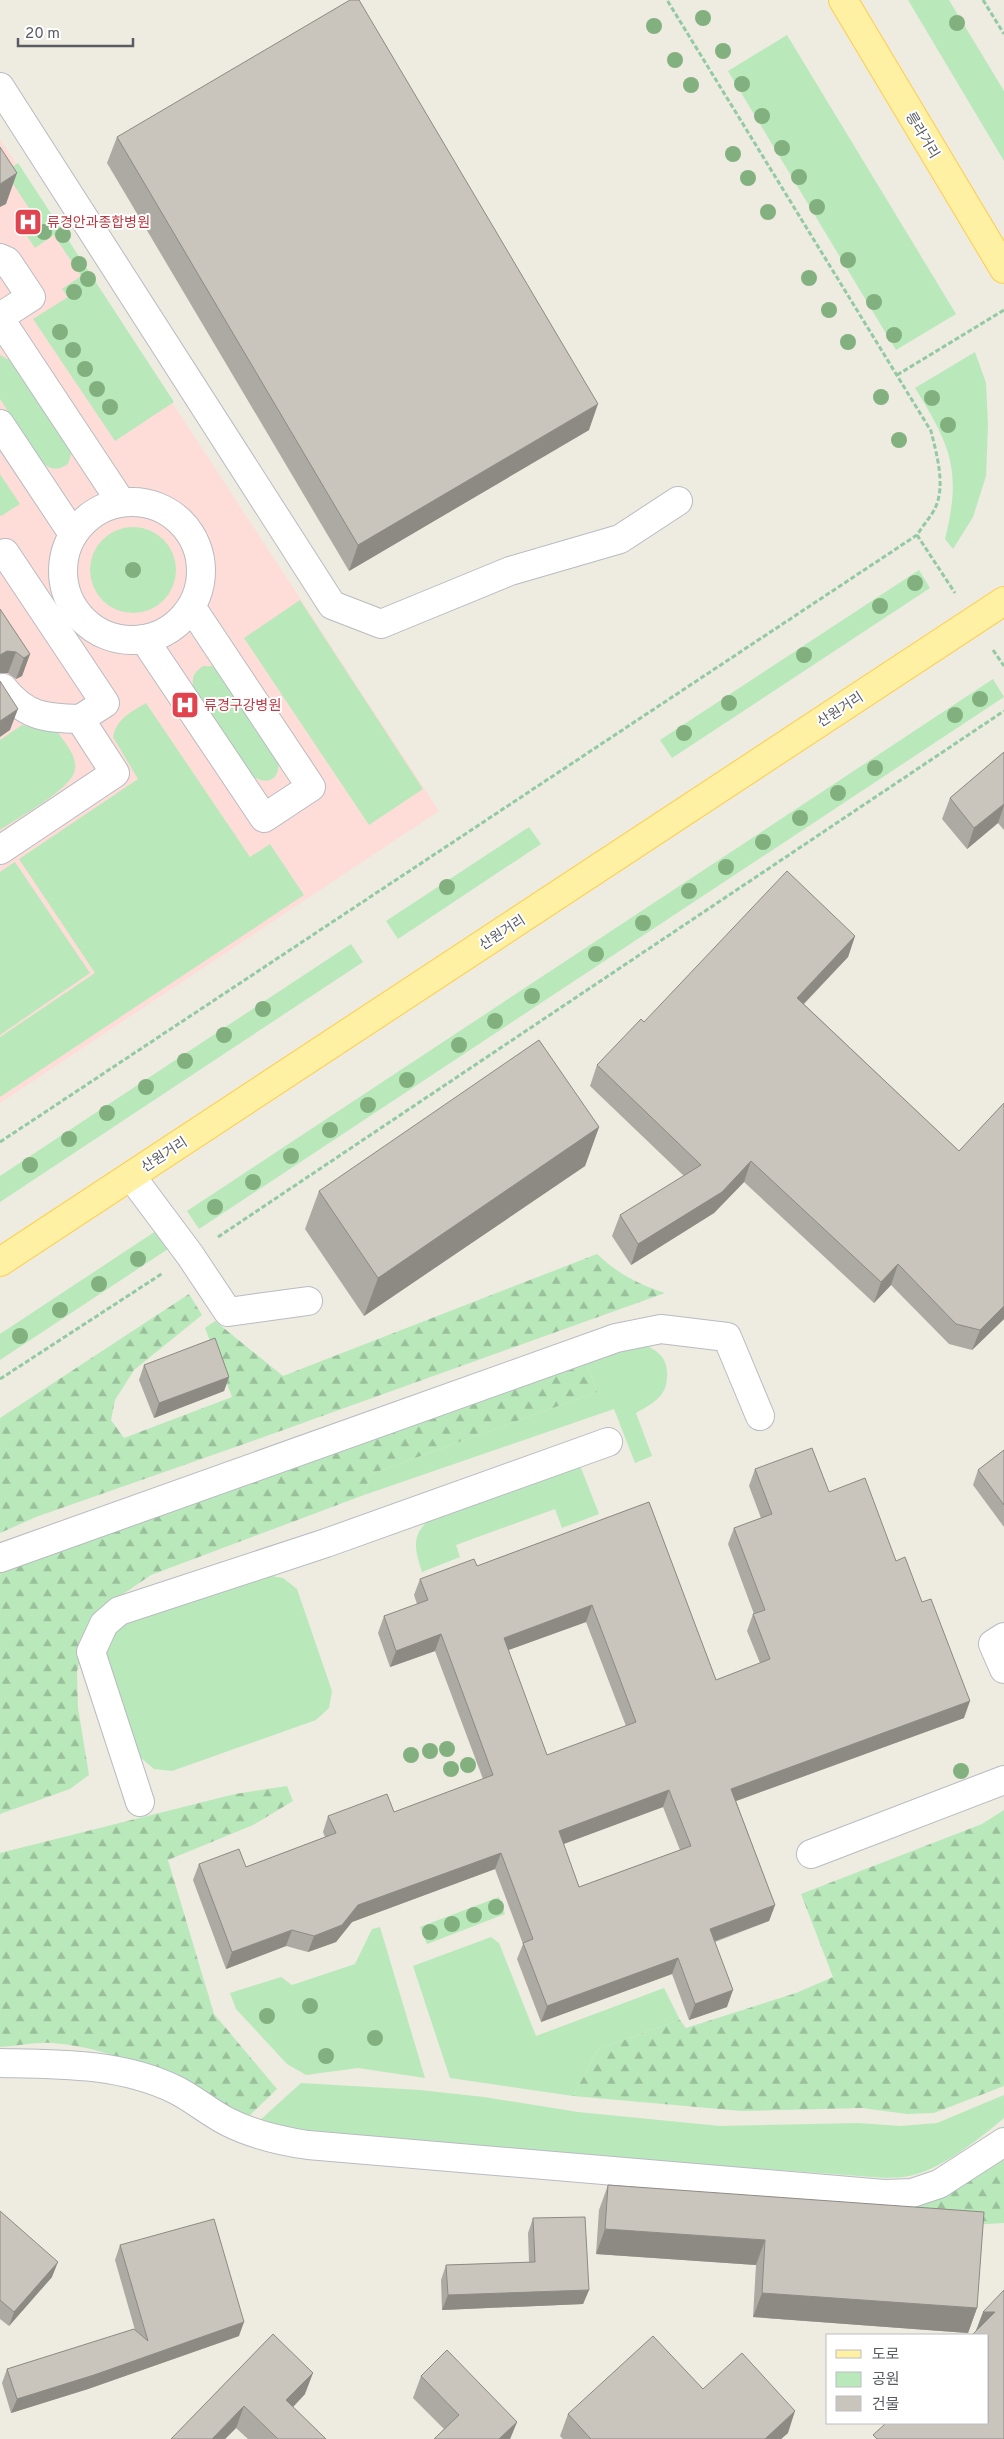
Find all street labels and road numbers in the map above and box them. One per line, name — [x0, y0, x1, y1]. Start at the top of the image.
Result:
street label: 릉라거리 — [901, 109, 942, 162]
street label: 산원거리 — [815, 689, 867, 731]
street label: 산원거리 — [477, 912, 529, 954]
street label: 산원거리 — [139, 1134, 191, 1176]

